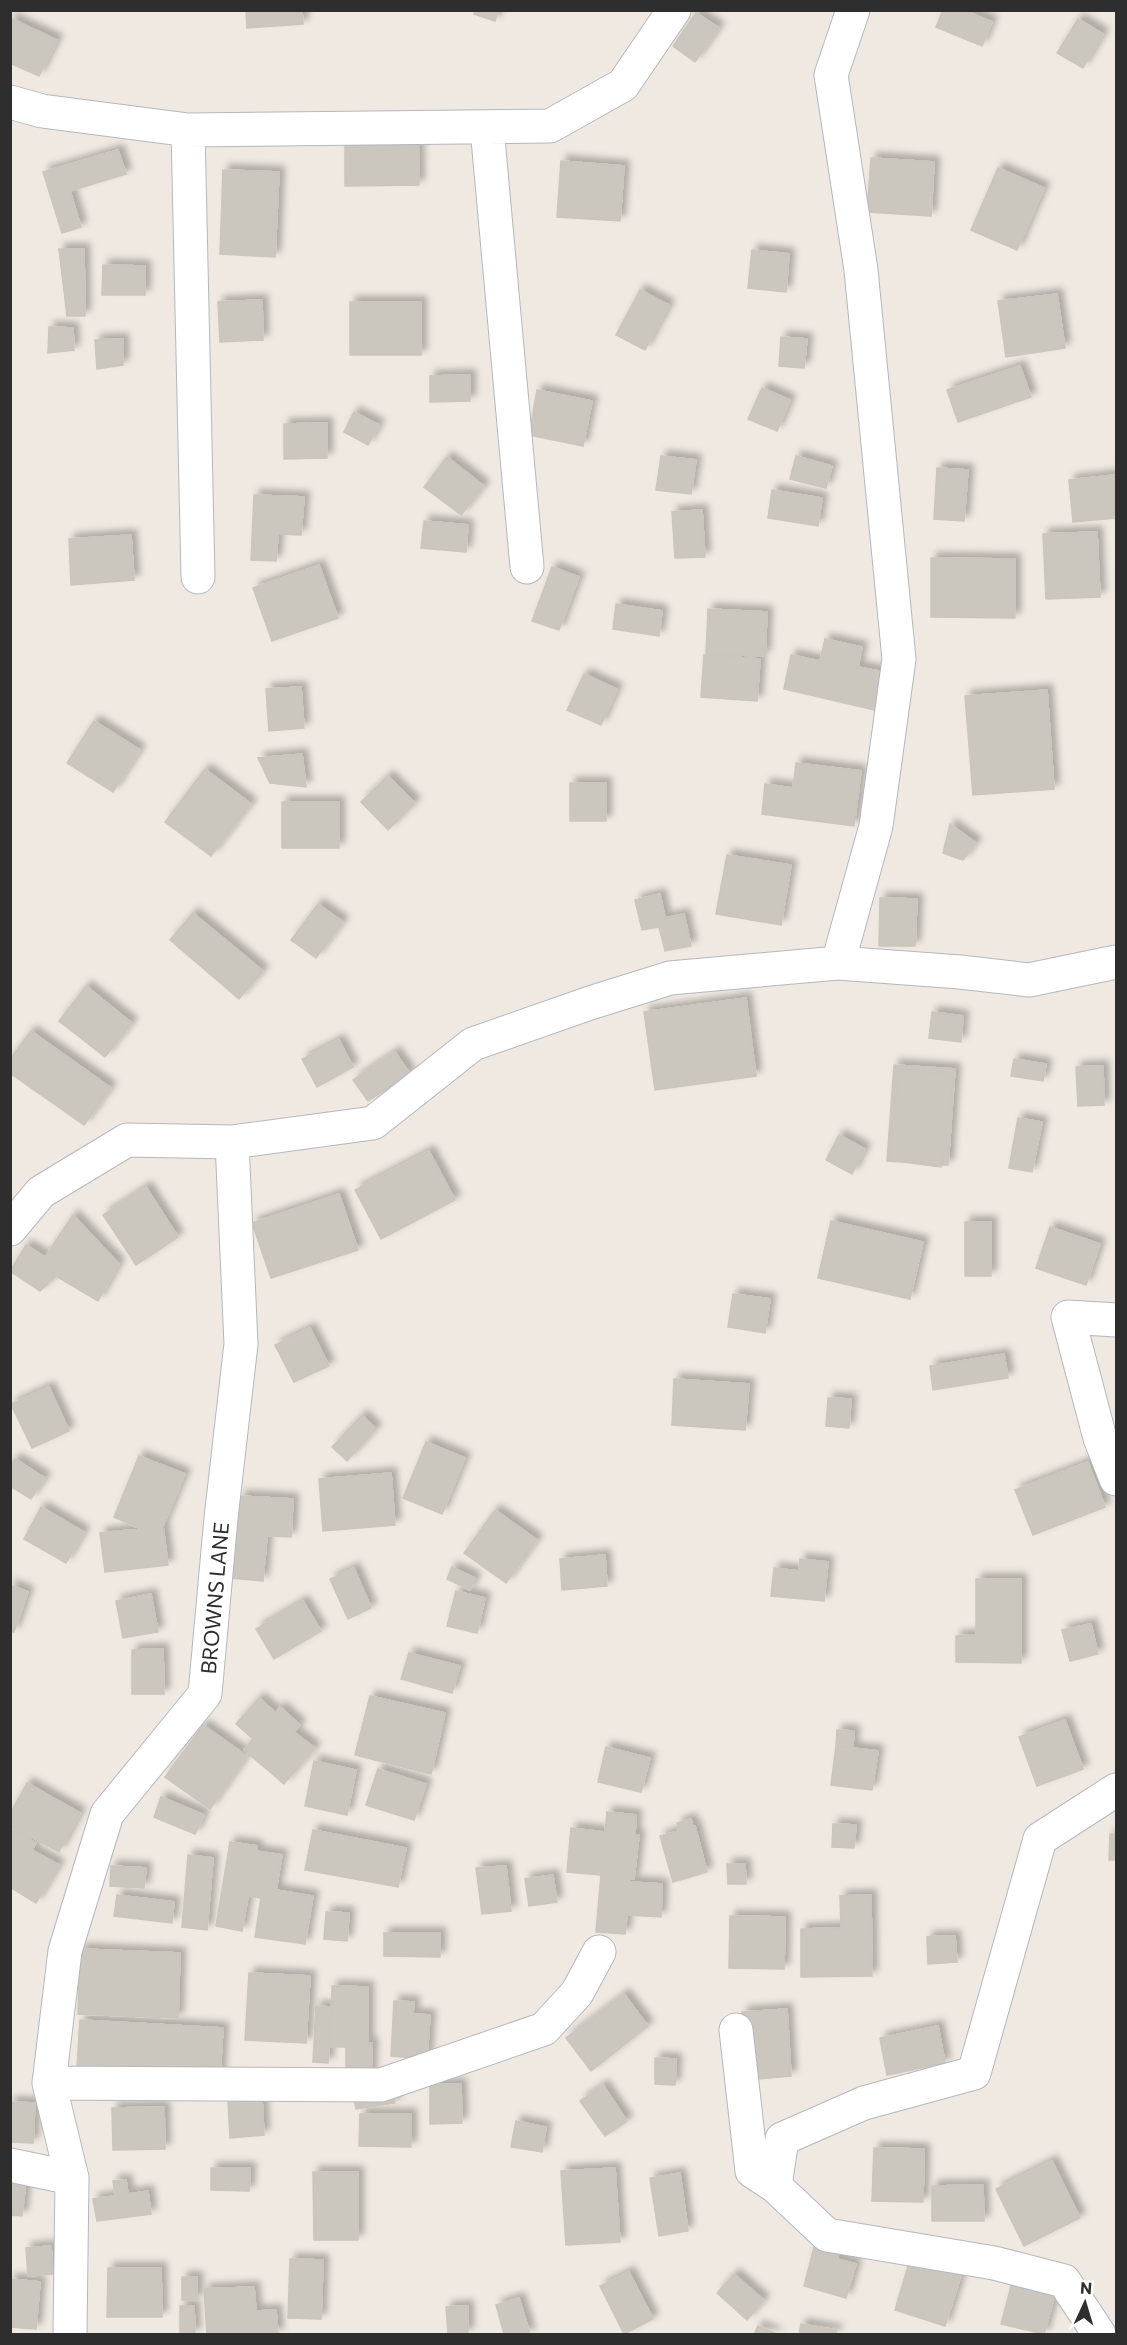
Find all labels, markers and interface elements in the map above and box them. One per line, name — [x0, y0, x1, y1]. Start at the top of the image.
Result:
street label: BROWNS LANE — [195, 1521, 233, 1675]
north arrow — [1055, 2273, 1115, 2333]
text: N — [1079, 2278, 1093, 2297]

